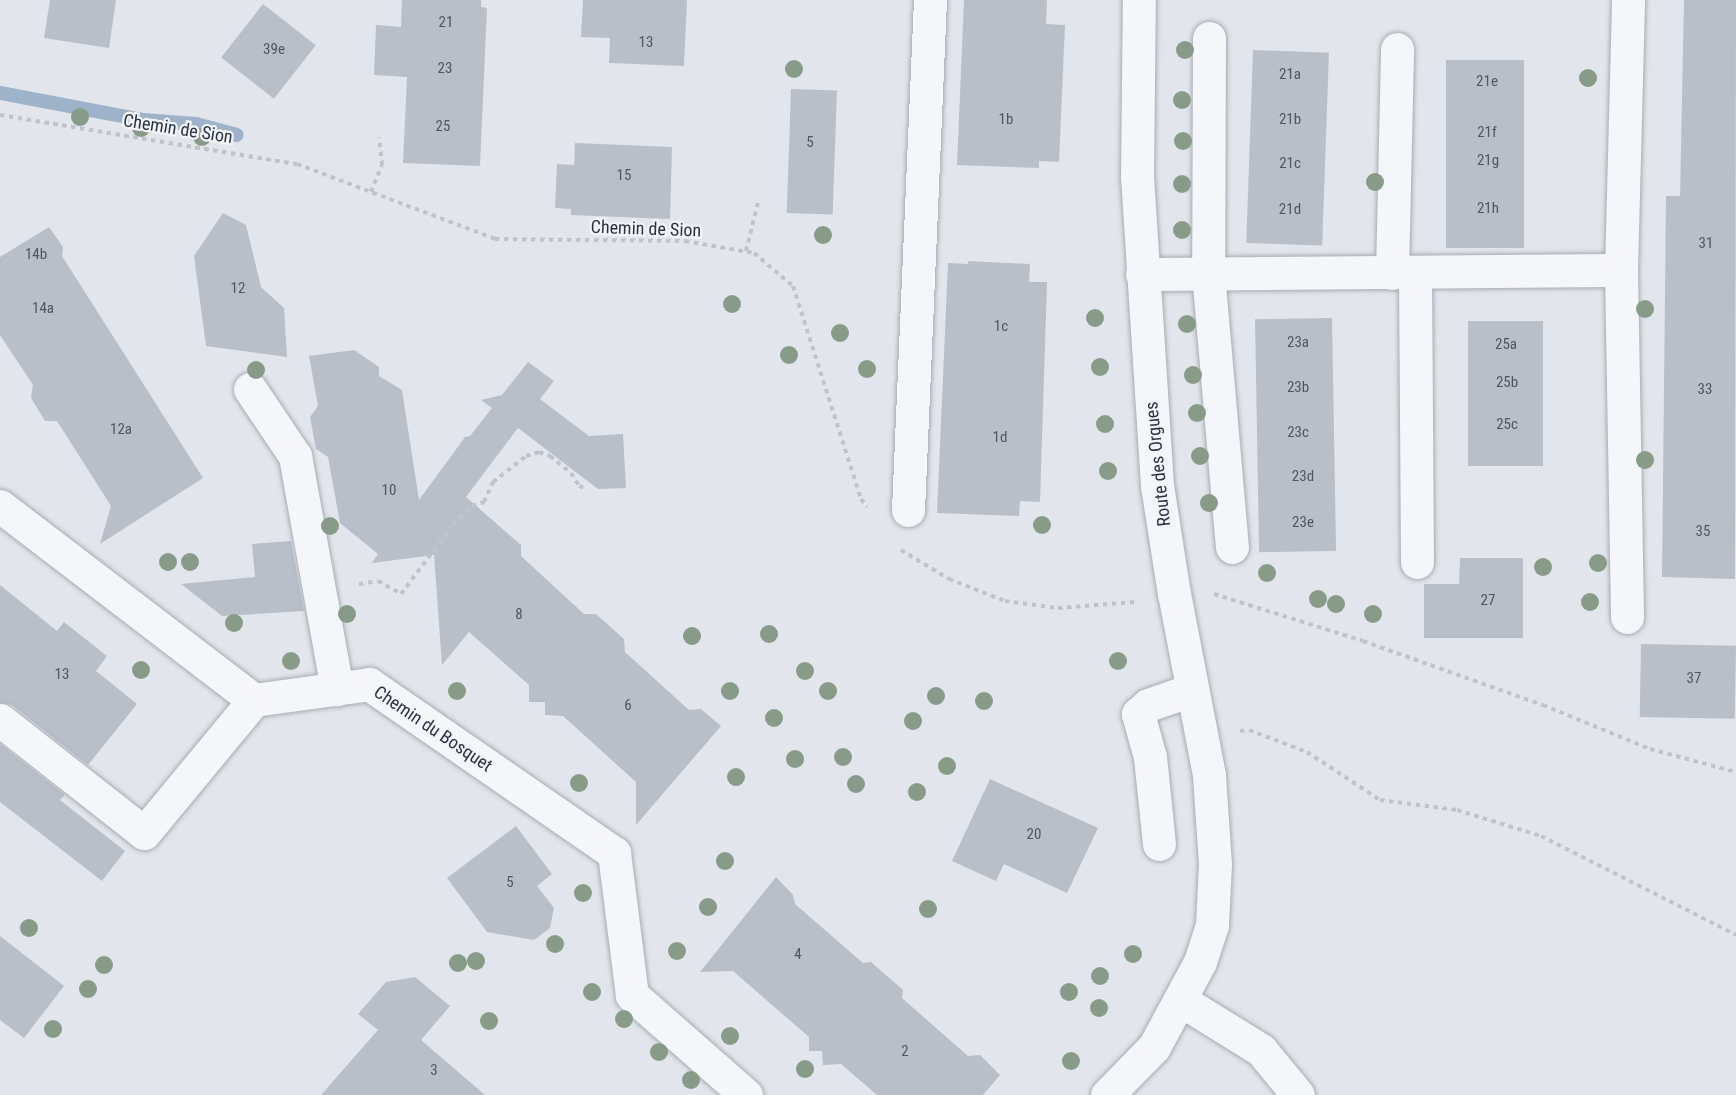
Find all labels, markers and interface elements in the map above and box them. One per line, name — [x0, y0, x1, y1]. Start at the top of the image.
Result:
house number: 21 — [439, 14, 453, 32]
house number: 13 — [639, 34, 653, 52]
house number: 39e — [263, 41, 285, 59]
house number: 23 — [438, 60, 452, 78]
house number: 21a — [1279, 66, 1301, 84]
house number: 21e — [1476, 73, 1498, 91]
street label: Chemin de Sion — [122, 110, 234, 148]
house number: 1b — [999, 111, 1013, 129]
house number: 21b — [1279, 111, 1301, 129]
house number: 25 — [436, 118, 450, 136]
house number: 21f — [1477, 124, 1497, 142]
house number: 5 — [806, 134, 814, 152]
house number: 21g — [1477, 152, 1499, 170]
house number: 21c — [1279, 155, 1301, 173]
house number: 15 — [617, 167, 631, 185]
house number: 21h — [1477, 200, 1499, 218]
house number: 21d — [1279, 201, 1301, 219]
street label: Chemin de Sion — [590, 216, 702, 242]
house number: 31 — [1699, 235, 1713, 253]
house number: 14b — [25, 246, 47, 264]
house number: 12 — [231, 280, 245, 298]
house number: 14a — [32, 300, 54, 318]
house number: 1c — [994, 318, 1008, 336]
house number: 23a — [1287, 334, 1309, 352]
house number: 25a — [1495, 336, 1517, 354]
house number: 25b — [1496, 374, 1518, 392]
house number: 23b — [1287, 379, 1309, 397]
house number: 33 — [1698, 381, 1712, 399]
street label: Route des Orgues — [1141, 401, 1175, 527]
house number: 25c — [1496, 416, 1518, 434]
house number: 12a — [110, 421, 132, 439]
house number: 23c — [1287, 424, 1309, 442]
house number: 1d — [993, 429, 1007, 447]
house number: 23d — [1292, 468, 1314, 486]
house number: 10 — [382, 482, 396, 500]
house number: 23e — [1292, 514, 1314, 532]
house number: 35 — [1696, 523, 1710, 541]
house number: 27 — [1481, 592, 1495, 610]
house number: 8 — [515, 606, 523, 624]
house number: 13 — [55, 666, 69, 684]
house number: 37 — [1687, 670, 1701, 688]
street label: Chemin du Bosquet — [370, 681, 496, 777]
house number: 6 — [624, 697, 632, 715]
house number: 20 — [1027, 826, 1041, 844]
house number: 5 — [506, 874, 514, 892]
house number: 4 — [794, 946, 802, 964]
house number: 2 — [901, 1043, 909, 1061]
house number: 3 — [430, 1062, 438, 1080]

